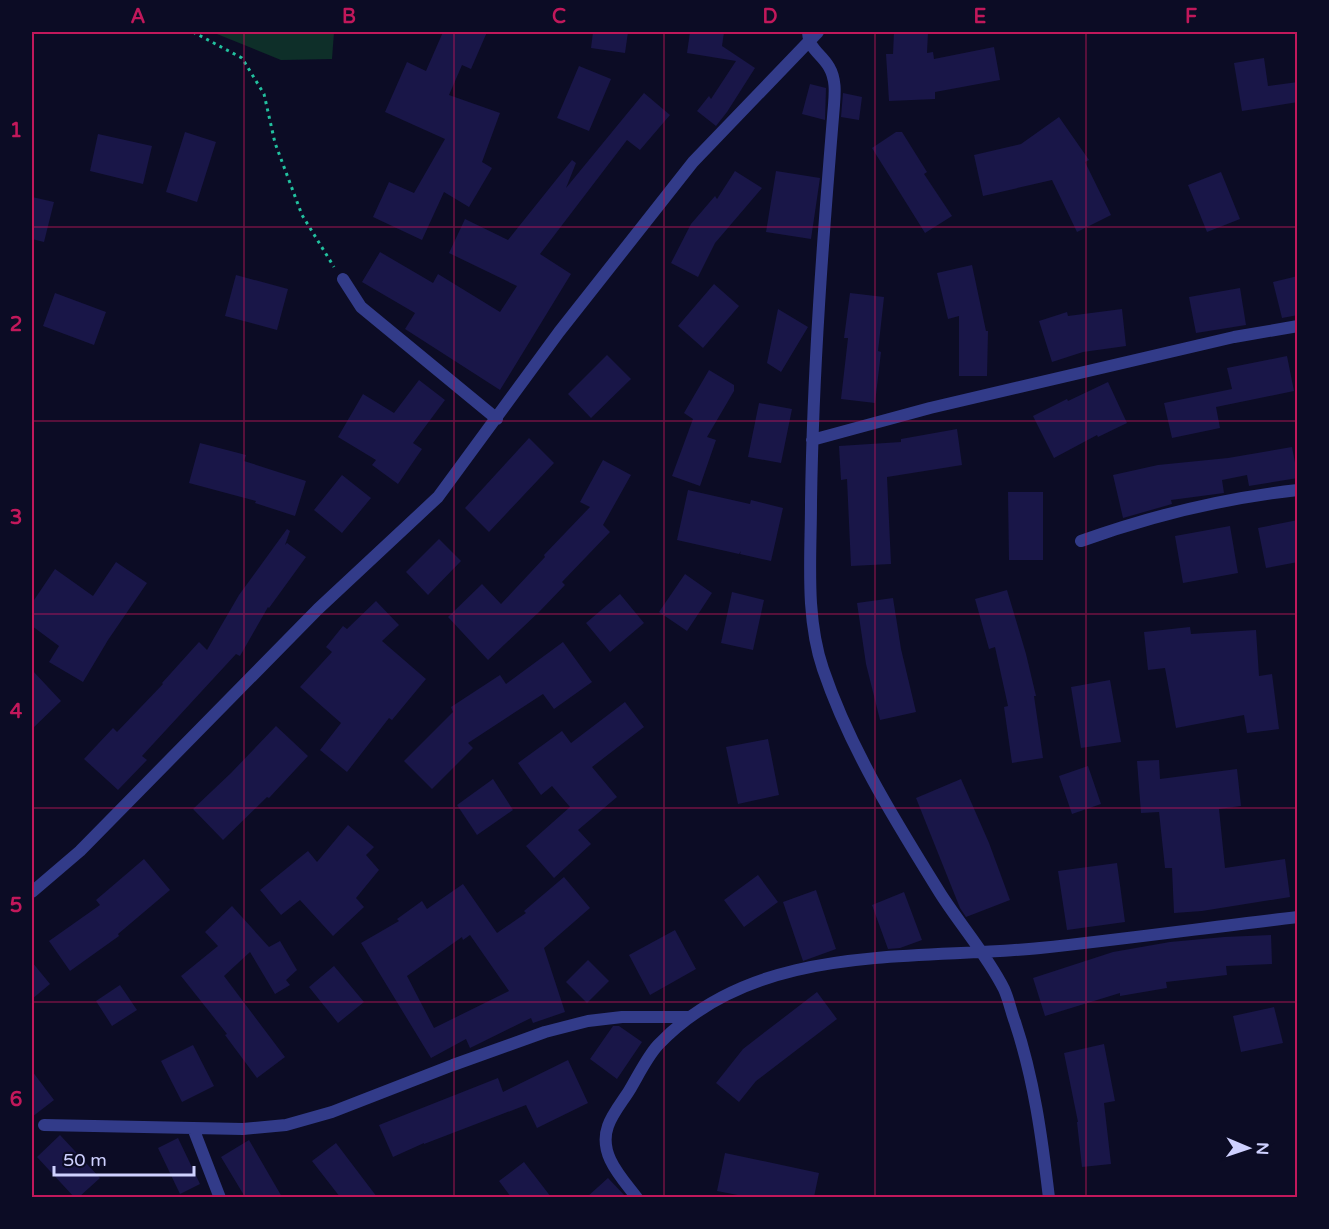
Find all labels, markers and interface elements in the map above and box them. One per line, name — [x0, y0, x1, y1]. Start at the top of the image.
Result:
text: A — [131, 5, 146, 29]
text: B — [342, 5, 356, 29]
text: C — [552, 5, 566, 29]
text: D — [762, 5, 778, 29]
text: E — [974, 5, 987, 29]
text: F — [1185, 5, 1197, 29]
text: 1 — [10, 119, 22, 143]
text: 2 — [10, 313, 22, 337]
text: 3 — [10, 506, 22, 530]
text: 4 — [10, 700, 23, 724]
text: 5 — [10, 894, 22, 918]
text: 6 — [10, 1088, 22, 1112]
north arrow — [1218, 1118, 1278, 1178]
scale bar — [54, 1139, 194, 1177]
text: N — [1252, 1142, 1272, 1155]
text: 50 m — [63, 1149, 107, 1171]

